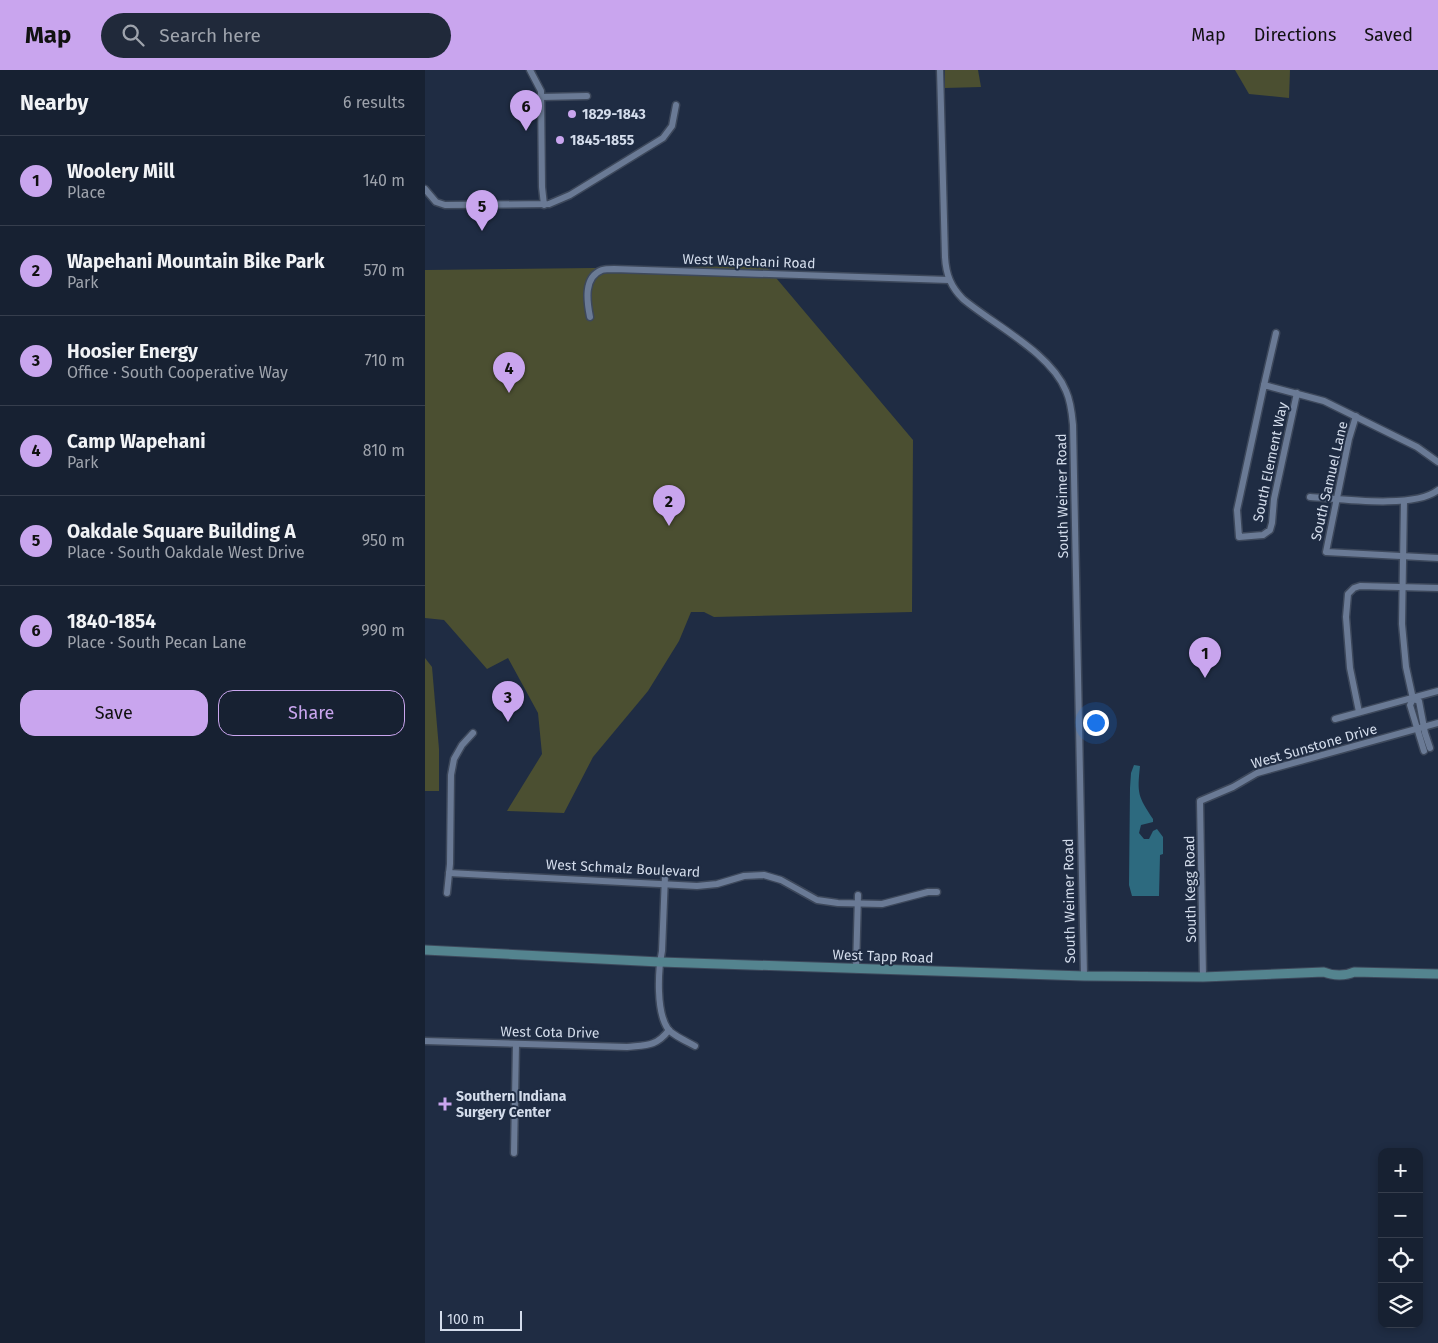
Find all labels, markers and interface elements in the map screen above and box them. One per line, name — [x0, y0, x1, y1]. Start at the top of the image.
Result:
search box — [101, 13, 451, 58]
text: Map — [25, 21, 71, 49]
icon: search — [119, 21, 147, 49]
text: Search here — [159, 24, 261, 47]
text: Map — [1191, 24, 1226, 46]
text: Directions — [1254, 24, 1336, 46]
text: Saved — [1364, 24, 1413, 46]
text: Nearby — [20, 90, 88, 116]
pin: 6 — [510, 90, 542, 131]
text: 6 results — [343, 93, 405, 112]
place label: 1829-1843 — [582, 106, 646, 123]
marker: 1829-1843 — [566, 108, 578, 120]
place label: 1845-1855 — [570, 132, 635, 149]
marker: 1845-1855 — [554, 134, 566, 146]
text: Woolery Mill — [67, 160, 175, 183]
text: 1 — [32, 171, 40, 190]
text: 140 m — [363, 171, 405, 190]
text: Place — [67, 183, 106, 202]
pin: 5 — [466, 190, 498, 231]
text: Wapehani Mountain Bike Park — [67, 250, 324, 273]
street label: West Wapehani Road — [682, 251, 816, 272]
text: 2 — [32, 261, 40, 280]
text: 570 m — [364, 261, 405, 280]
text: Park — [67, 273, 99, 292]
text: Hoosier Energy — [67, 340, 198, 363]
text: 3 — [32, 351, 40, 370]
text: 710 m — [364, 351, 405, 370]
pin: 4 — [493, 352, 525, 393]
text: Office · South Cooperative Way — [67, 363, 288, 382]
street label: South Element Way — [1249, 401, 1292, 524]
street label: South Samuel Lane — [1307, 420, 1351, 542]
text: Camp Wapehani — [67, 430, 206, 453]
street label: South Weimer Road — [1053, 433, 1072, 559]
text: 4 — [31, 441, 41, 460]
text: 810 m — [363, 441, 405, 460]
text: Park — [67, 453, 99, 472]
pin: 2 — [653, 485, 685, 526]
text: Oakdale Square Building A — [67, 520, 296, 543]
text: 5 — [32, 531, 40, 550]
text: 950 m — [362, 531, 405, 550]
text: Place · South Oakdale West Drive — [67, 543, 305, 562]
text: 1840-1854 — [67, 610, 156, 633]
text: 6 — [31, 621, 41, 640]
text: 990 m — [361, 621, 405, 640]
text: Place · South Pecan Lane — [67, 633, 247, 652]
pin: 1 — [1189, 637, 1221, 678]
pin: 3 — [492, 681, 524, 722]
button: Save — [20, 690, 208, 736]
button: Share — [218, 690, 405, 736]
your location — [1083, 710, 1109, 736]
street label: West Sunstone Drive — [1249, 720, 1379, 773]
street label: South Kegg Road — [1181, 835, 1200, 943]
street label: South Weimer Road — [1060, 838, 1079, 964]
street label: West Schmalz Boulevard — [545, 856, 701, 881]
street label: West Tapp Road — [832, 946, 934, 967]
street label: West Cota Drive — [500, 1023, 600, 1042]
place label: Southern Indiana Surgery Center — [456, 1088, 567, 1121]
marker: Southern Indiana Surgery Center — [438, 1097, 452, 1111]
map controls — [1378, 1148, 1423, 1328]
button: + — [1378, 1148, 1423, 1193]
button: − — [1378, 1193, 1423, 1238]
button: locate — [1378, 1238, 1423, 1283]
button: layers — [1378, 1283, 1423, 1328]
scale bar — [440, 1308, 523, 1331]
text: 100 m — [447, 1311, 484, 1328]

